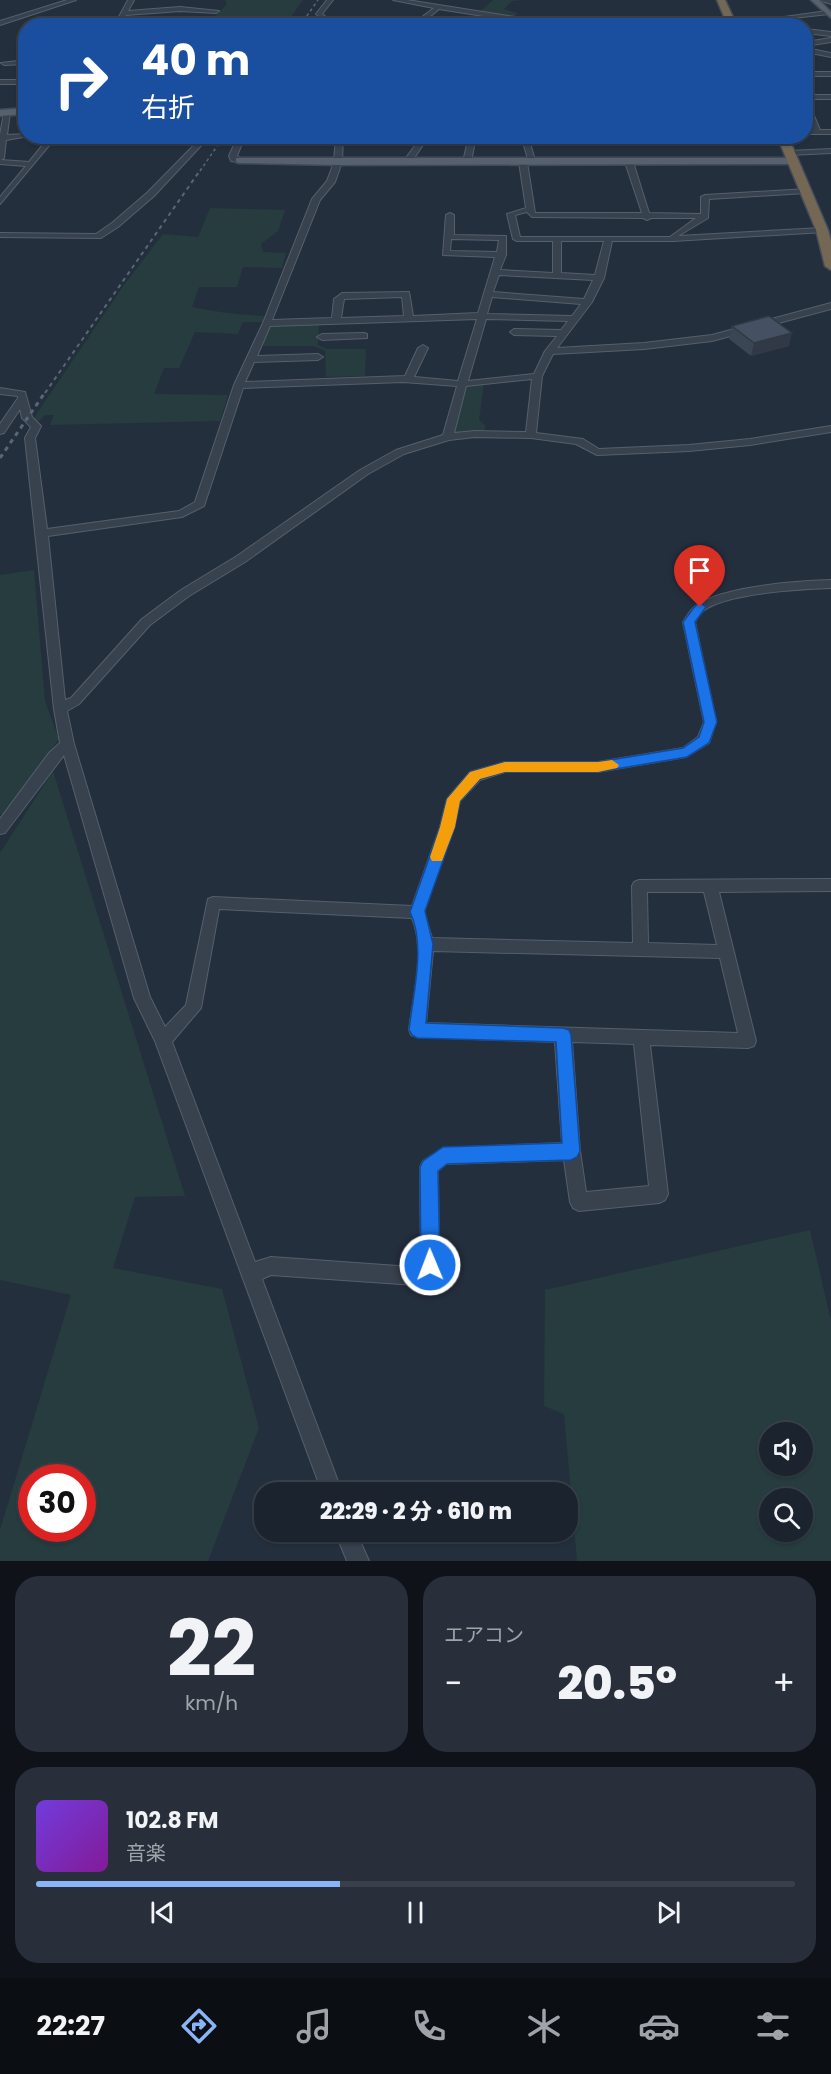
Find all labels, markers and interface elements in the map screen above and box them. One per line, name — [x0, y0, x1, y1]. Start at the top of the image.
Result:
text: 40 m — [141, 31, 250, 90]
icon: right — [42, 42, 120, 120]
text: 右折 — [141, 89, 195, 126]
pin — [674, 545, 725, 607]
icon: arrive — [683, 554, 716, 587]
position arrow — [398, 1233, 462, 1297]
map controls — [759, 1422, 813, 1542]
button: sound — [759, 1422, 813, 1476]
speed limit sign: 30 — [18, 1464, 96, 1542]
button: search — [759, 1488, 813, 1542]
text: 22:29 · 2 分 · 610 m — [320, 1496, 512, 1527]
text: 22 — [167, 1594, 256, 1703]
text: エアコン — [444, 1621, 524, 1649]
text: 20.5° — [557, 1652, 677, 1715]
text: − — [444, 1660, 462, 1707]
text: + — [772, 1660, 795, 1707]
text: km/h — [185, 1689, 238, 1717]
text: 102.8 FM — [126, 1805, 219, 1836]
text: 音楽 — [126, 1839, 166, 1867]
icon: previous — [146, 1896, 179, 1929]
icon: pause — [399, 1896, 432, 1929]
icon: next — [652, 1896, 685, 1929]
icon: directions — [178, 2005, 220, 2047]
icon: music — [293, 2005, 335, 2047]
icon: phone — [408, 2005, 450, 2047]
icon: climate — [523, 2005, 565, 2047]
icon: car — [638, 2005, 680, 2047]
icon: filters — [752, 2005, 794, 2047]
text: 22:27 — [36, 2007, 105, 2044]

